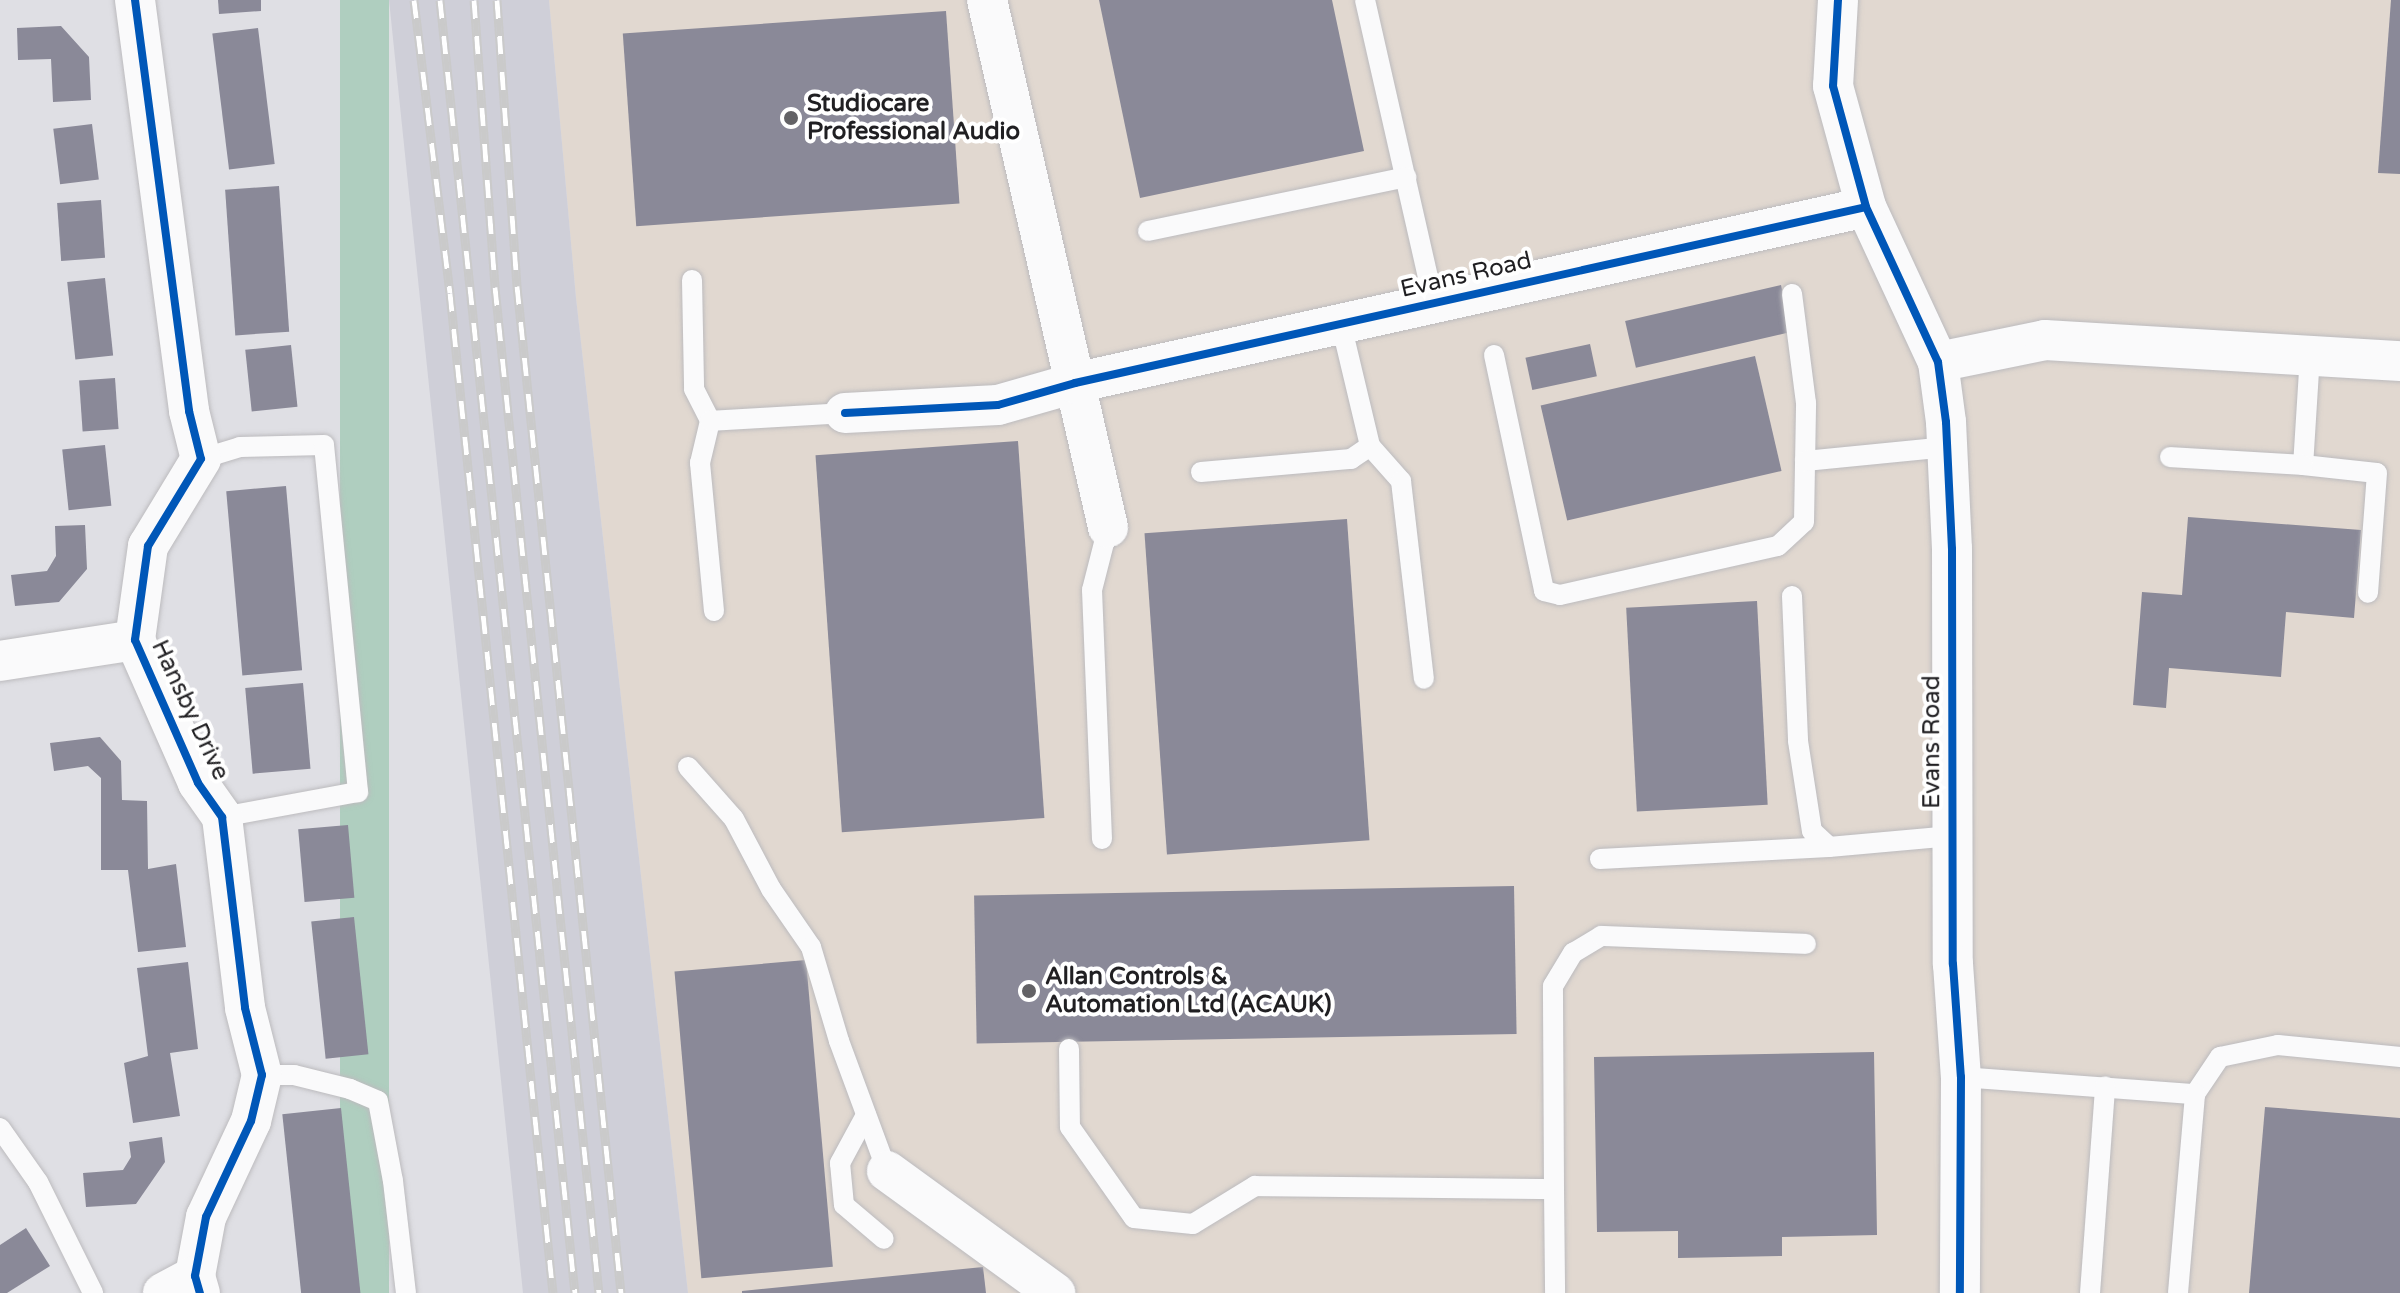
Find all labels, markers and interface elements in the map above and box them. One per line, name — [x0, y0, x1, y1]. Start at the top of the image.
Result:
place label: Studiocare Professional Audio — [807, 90, 1020, 146]
marker: Studiocare Professional Audio — [782, 109, 800, 127]
street label: Evans Road — [1398, 246, 1534, 304]
street label: Hansby Drive — [145, 636, 235, 784]
street label: Evans Road — [1918, 675, 1946, 809]
place label: Allan Controls & Automation Ltd (ACAUK) — [1045, 963, 1331, 1019]
marker: Allan Controls & Automation Ltd (ACAUK) — [1020, 982, 1038, 1000]

